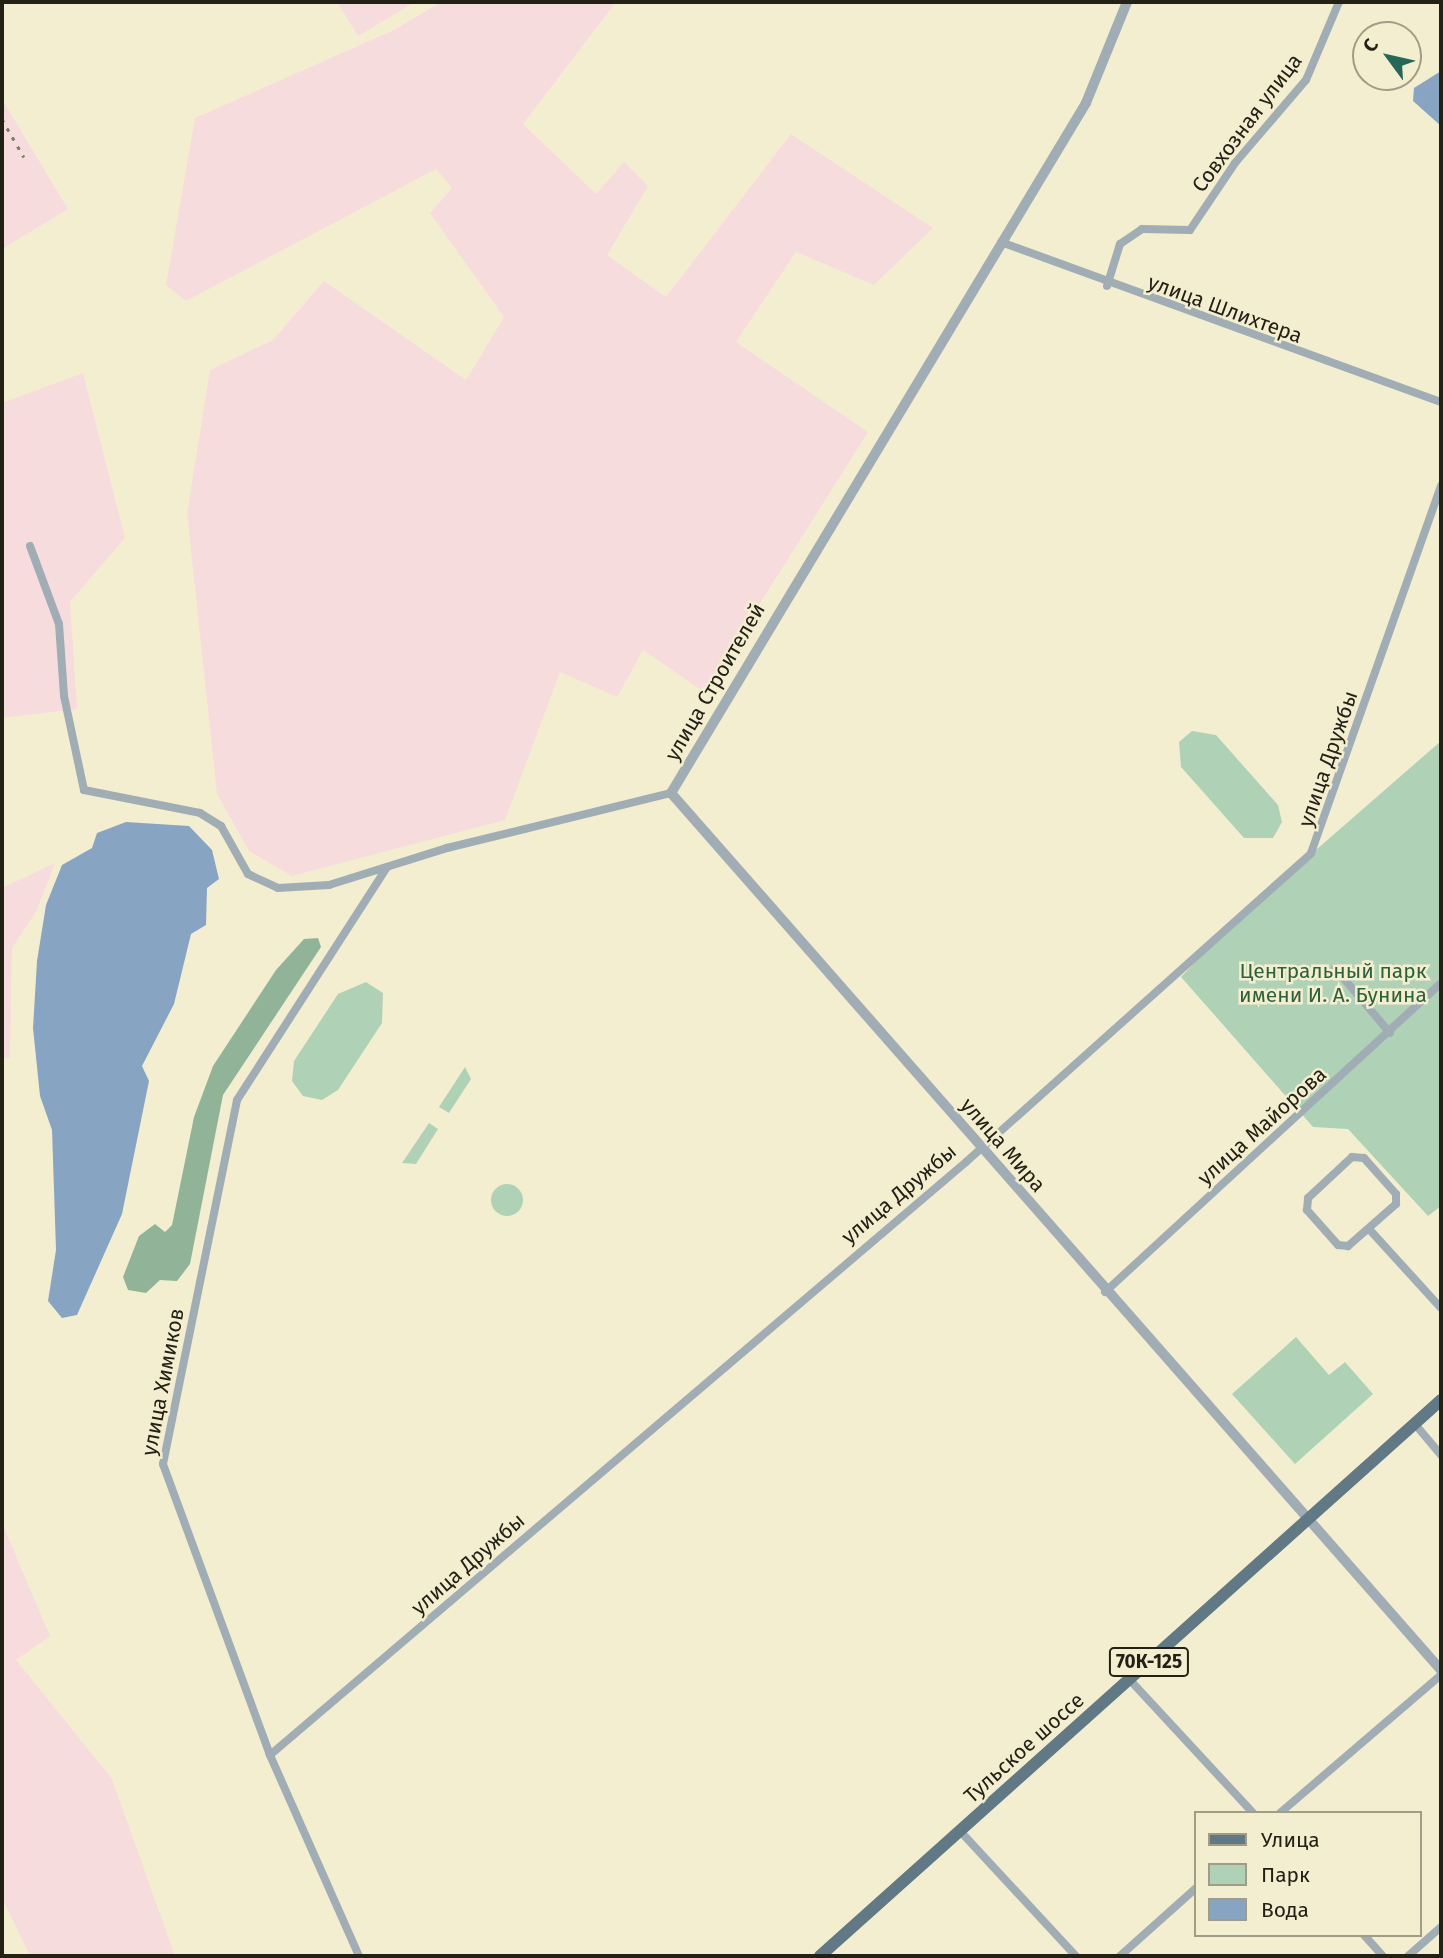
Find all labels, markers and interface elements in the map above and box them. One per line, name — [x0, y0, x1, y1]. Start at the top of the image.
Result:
north arrow — [1352, 21, 1422, 91]
text: С — [1358, 35, 1383, 56]
street label: Совхозная улица — [1187, 49, 1307, 197]
street label: улица Шлихтера — [1144, 269, 1306, 349]
street label: улица Строителей — [660, 599, 770, 765]
street label: улица Дружбы — [1293, 688, 1363, 830]
park label: Центральный парк имени И. А. Бунина — [1239, 958, 1427, 1008]
street label: улица Майорова — [1192, 1062, 1332, 1190]
street label: улица Мира — [955, 1093, 1051, 1197]
street label: улица Дружбы — [836, 1139, 962, 1249]
street label: улица Химиков — [136, 1306, 190, 1458]
street label: улица Дружбы — [406, 1508, 530, 1620]
road number: 70К-125 — [1109, 1646, 1189, 1678]
street label: Тульское шоссе — [959, 1688, 1089, 1808]
legend — [1194, 1811, 1422, 1937]
text: Улица — [1261, 1827, 1320, 1853]
text: Парк — [1261, 1862, 1310, 1888]
text: Вода — [1261, 1897, 1309, 1923]

